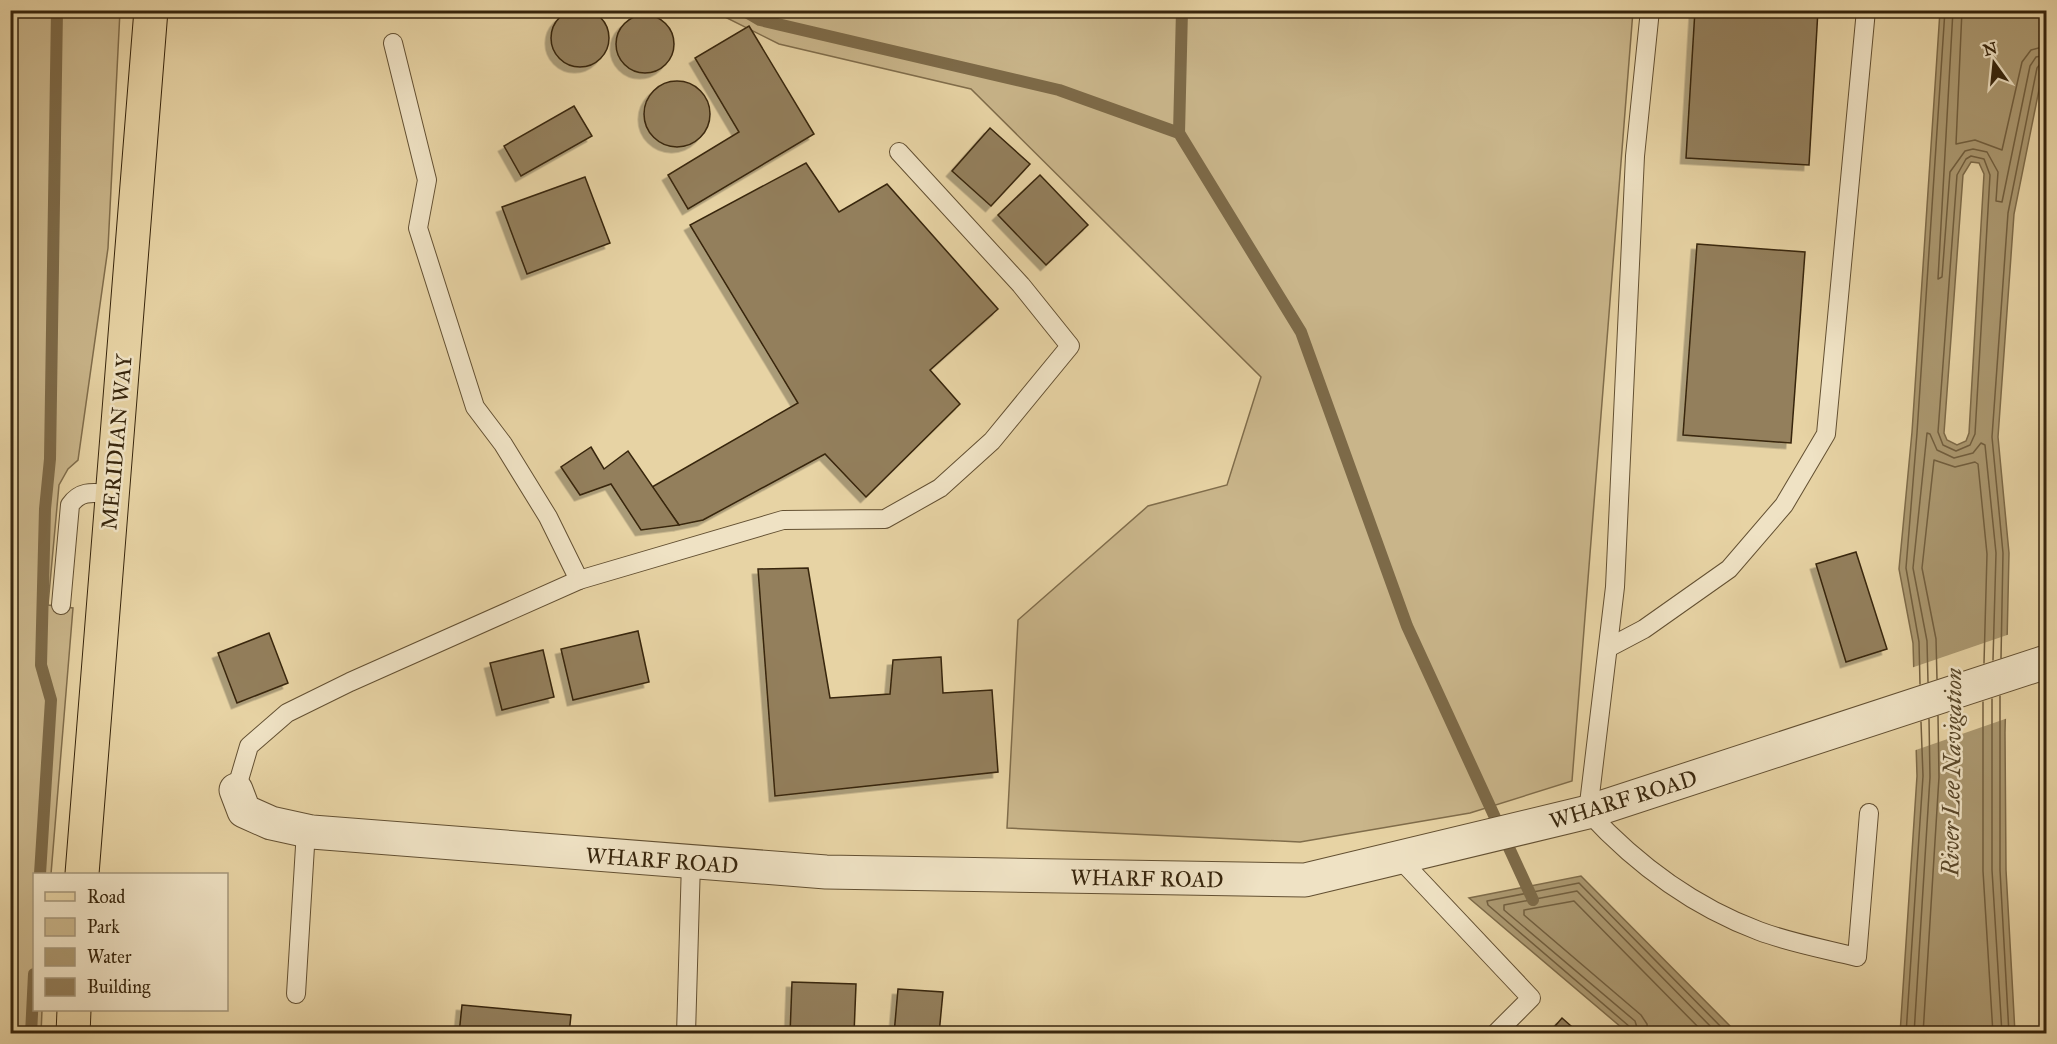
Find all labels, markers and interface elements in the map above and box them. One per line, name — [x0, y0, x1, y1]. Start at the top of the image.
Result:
north arrow — [1964, 33, 2024, 93]
text: N — [1981, 38, 2000, 60]
street label: MERIDIAN WAY — [95, 352, 138, 531]
water label: River Lee Navigation — [1935, 667, 1969, 877]
street label: WHARF ROAD — [1546, 764, 1700, 835]
street label: WHARF ROAD — [585, 842, 739, 879]
street label: WHARF ROAD — [1070, 864, 1224, 893]
legend — [33, 873, 228, 1011]
text: Road — [87, 886, 125, 908]
text: Park — [87, 916, 120, 938]
text: Water — [87, 946, 132, 968]
text: Building — [87, 976, 151, 999]

